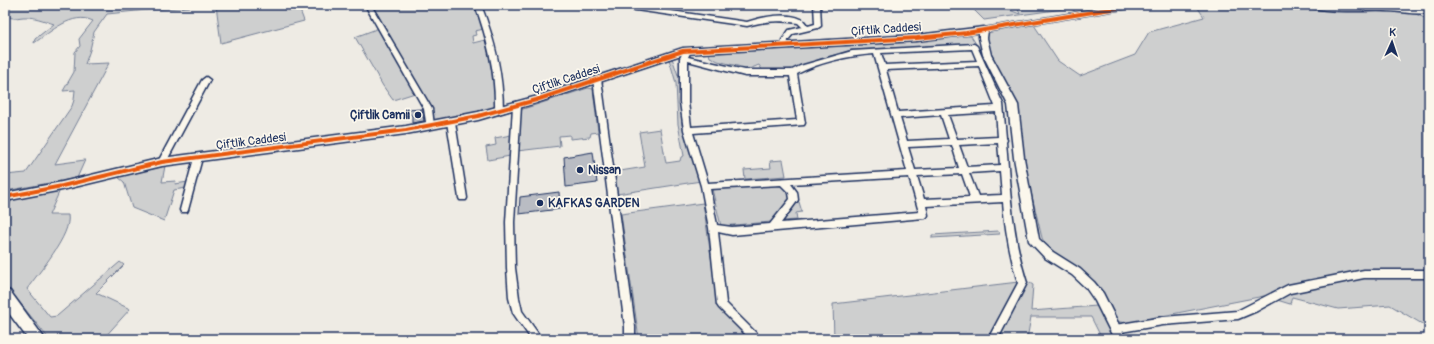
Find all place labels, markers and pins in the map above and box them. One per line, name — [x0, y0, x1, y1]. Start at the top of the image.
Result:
place label: Çiftlik Camii — [350, 108, 410, 123]
marker: Çiftlik Camii — [413, 110, 423, 120]
place label: Nissan — [588, 163, 621, 178]
marker: Nissan — [575, 165, 585, 175]
place label: KAFKAS GARDEN — [548, 196, 640, 211]
marker: KAFKAS GARDEN — [535, 198, 545, 208]

